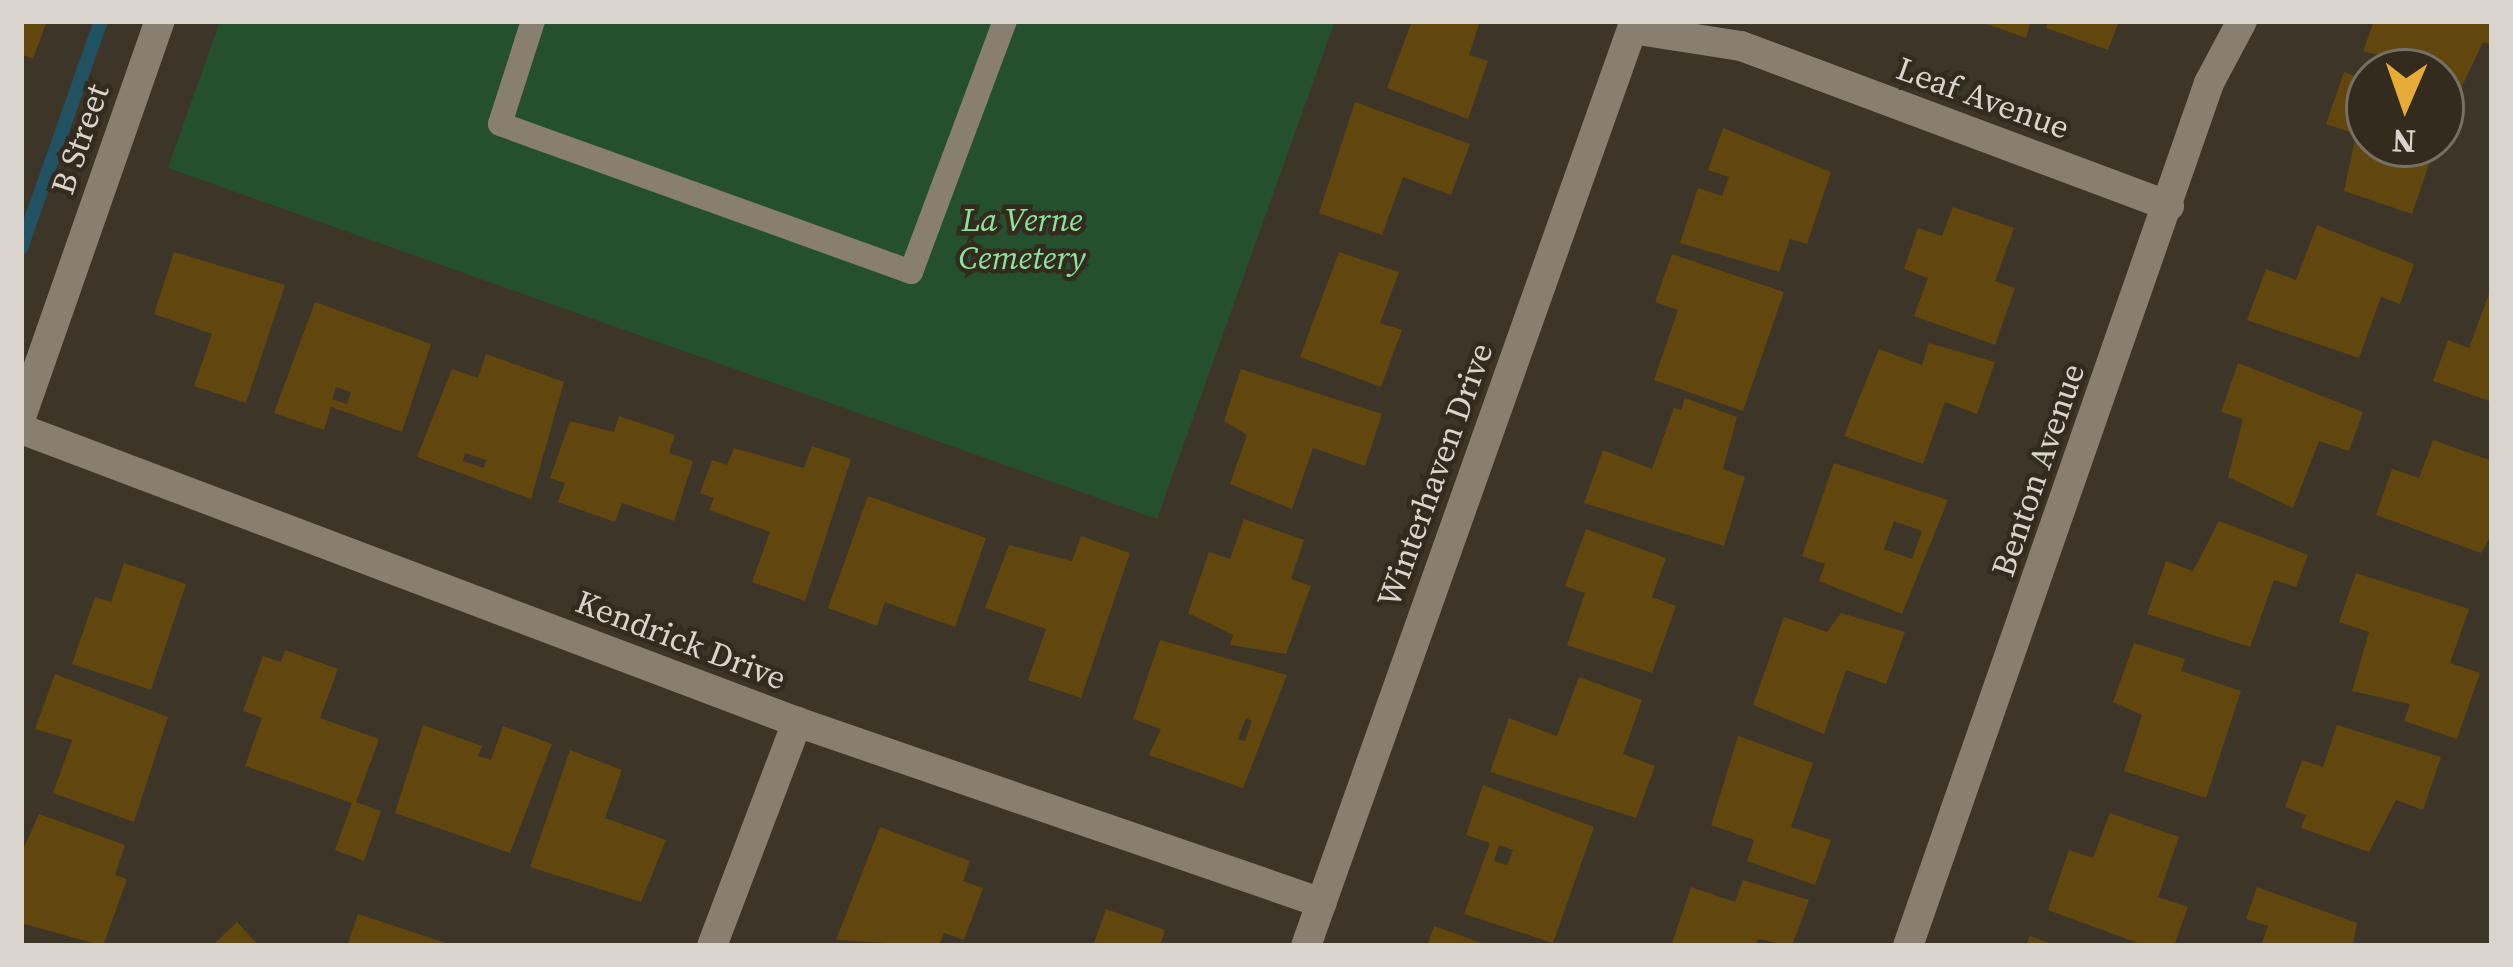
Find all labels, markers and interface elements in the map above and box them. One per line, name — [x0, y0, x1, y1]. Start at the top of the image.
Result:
street label: Leaf Avenue — [1891, 48, 2075, 148]
north arrow — [2345, 48, 2465, 168]
street label: B Street — [43, 79, 117, 199]
text: N — [2391, 119, 2417, 164]
park label: La Verne Cemetery — [959, 200, 1085, 278]
street label: Winterhaven Drive — [1369, 338, 1501, 612]
street label: Benton Avenue — [1983, 358, 2093, 582]
street label: Kendrick Drive — [570, 582, 792, 698]

